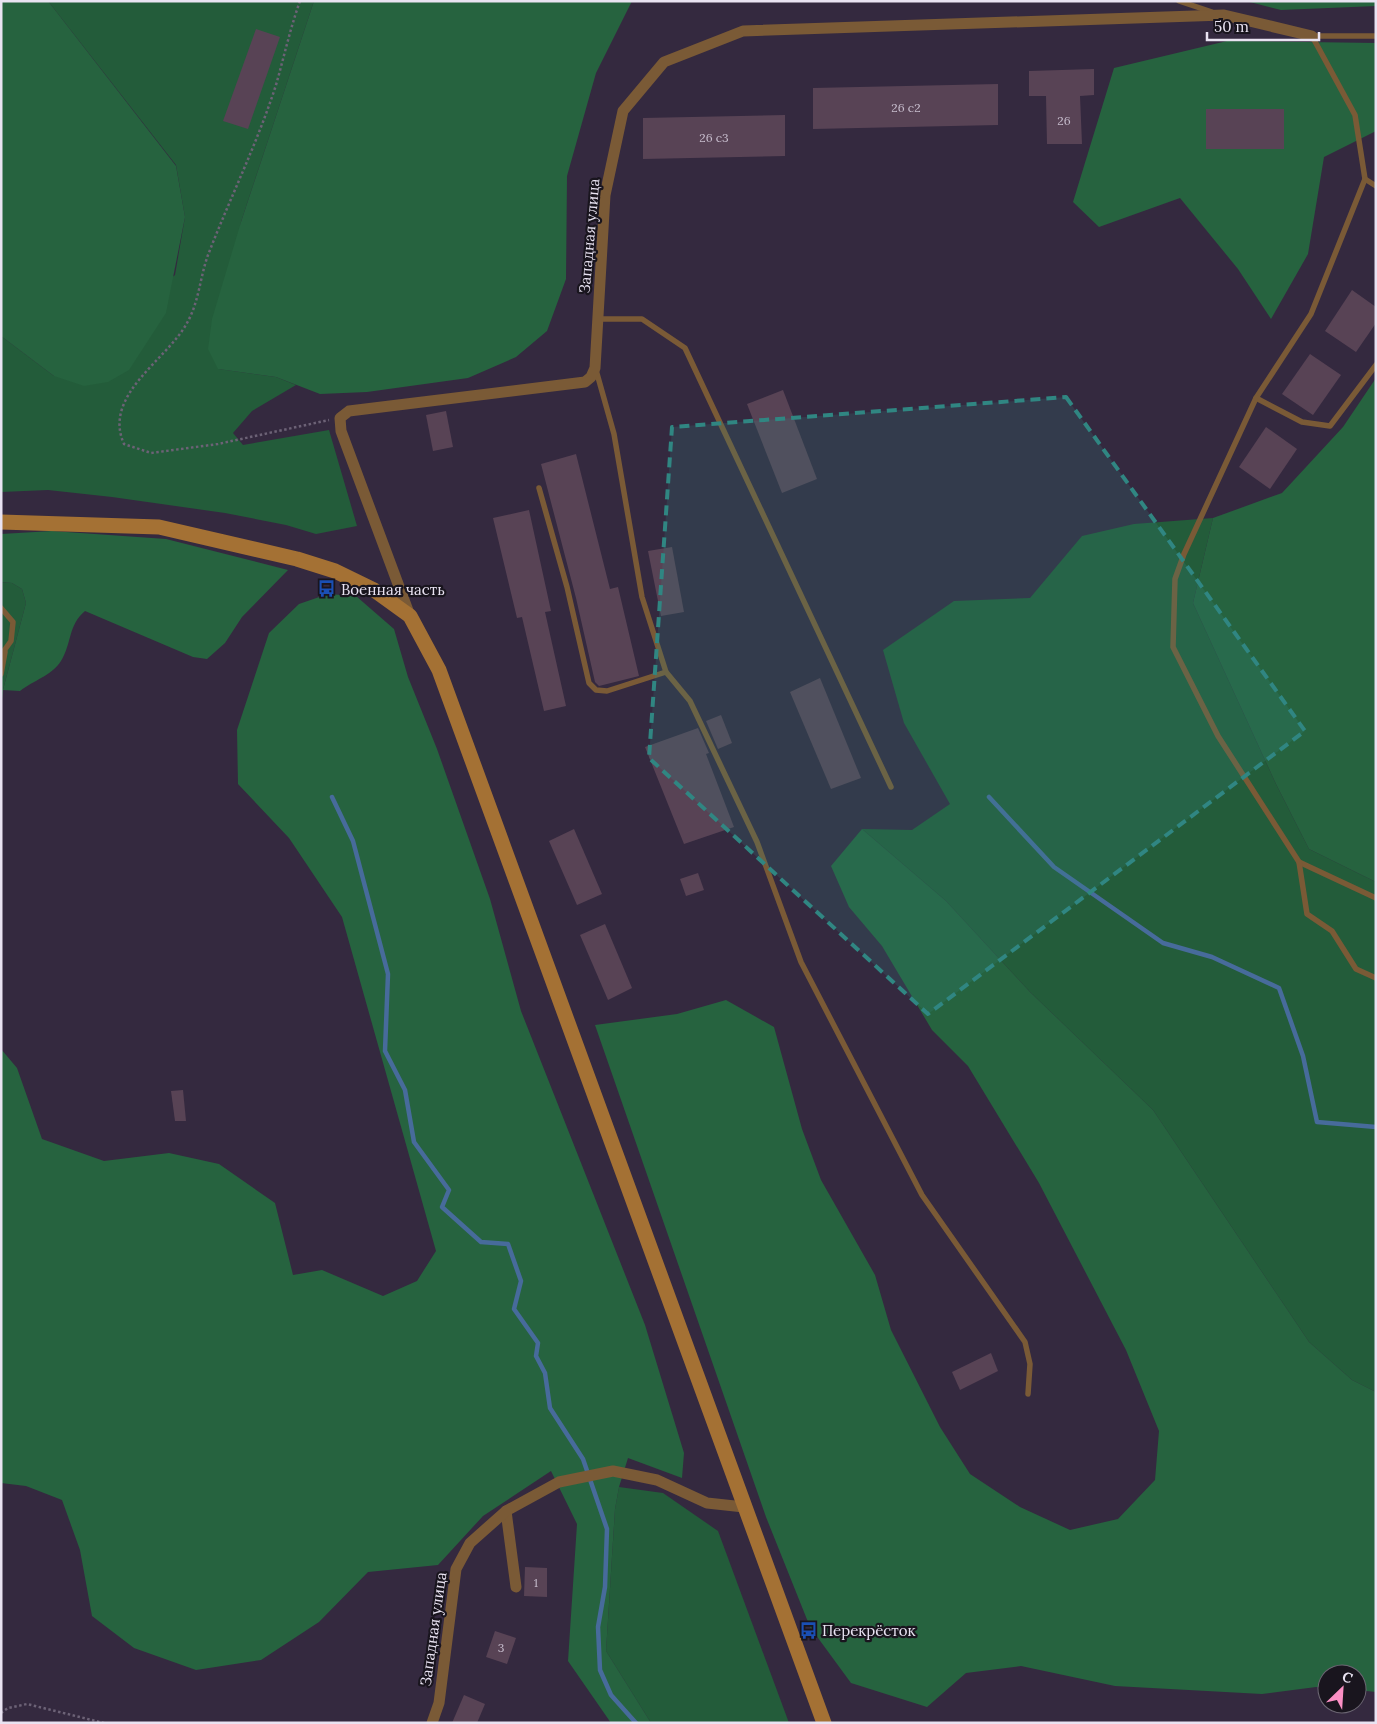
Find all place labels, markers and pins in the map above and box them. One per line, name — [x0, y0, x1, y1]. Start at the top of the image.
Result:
bus stop icon: Военная часть — [317, 579, 337, 599]
place label: Военная часть — [341, 580, 445, 599]
bus stop icon: Перекрёсток — [798, 1620, 818, 1640]
place label: Перекрёсток — [822, 1621, 916, 1640]

